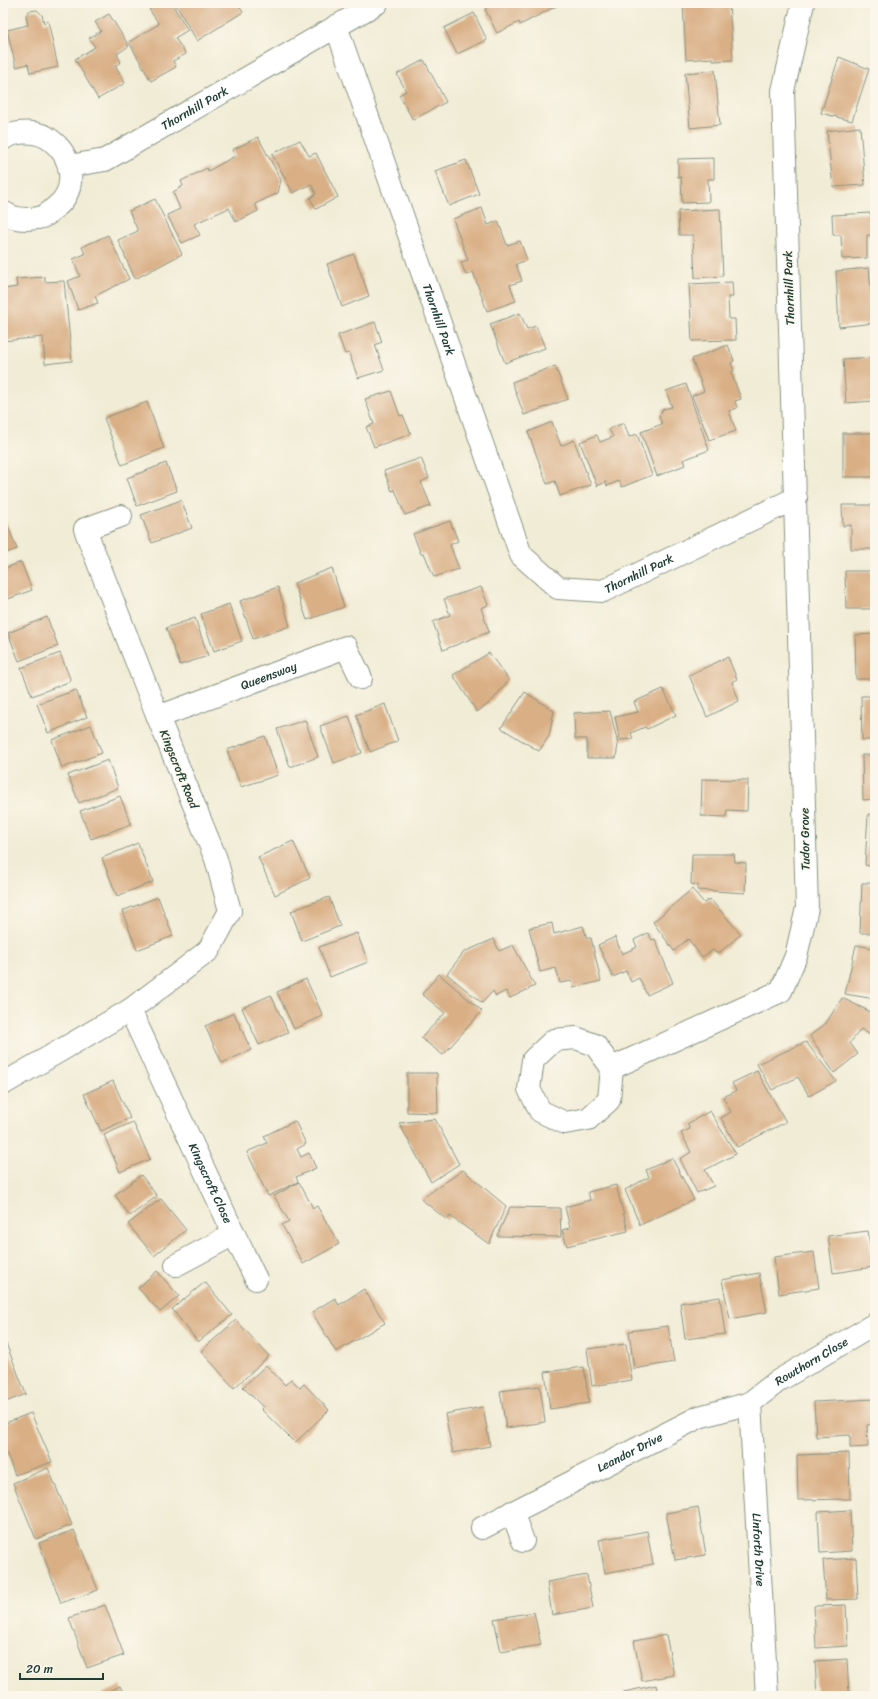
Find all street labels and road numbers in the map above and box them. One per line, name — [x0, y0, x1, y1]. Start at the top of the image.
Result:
street label: Thornhill Park — [157, 80, 233, 136]
street label: Thornhill Park — [777, 250, 801, 326]
street label: Thornhill Park — [416, 281, 462, 359]
street label: Thornhill Park — [601, 547, 678, 600]
street label: Queensway — [237, 655, 301, 696]
street label: Kingscroft Road — [153, 726, 206, 814]
street label: Tudor Grove — [793, 808, 817, 870]
street label: Kingscroft Close — [182, 1139, 239, 1227]
street label: Rowthorn Close — [770, 1331, 853, 1392]
street label: Leandor Drive — [593, 1426, 667, 1479]
street label: Linforth Drive — [745, 1512, 772, 1587]

